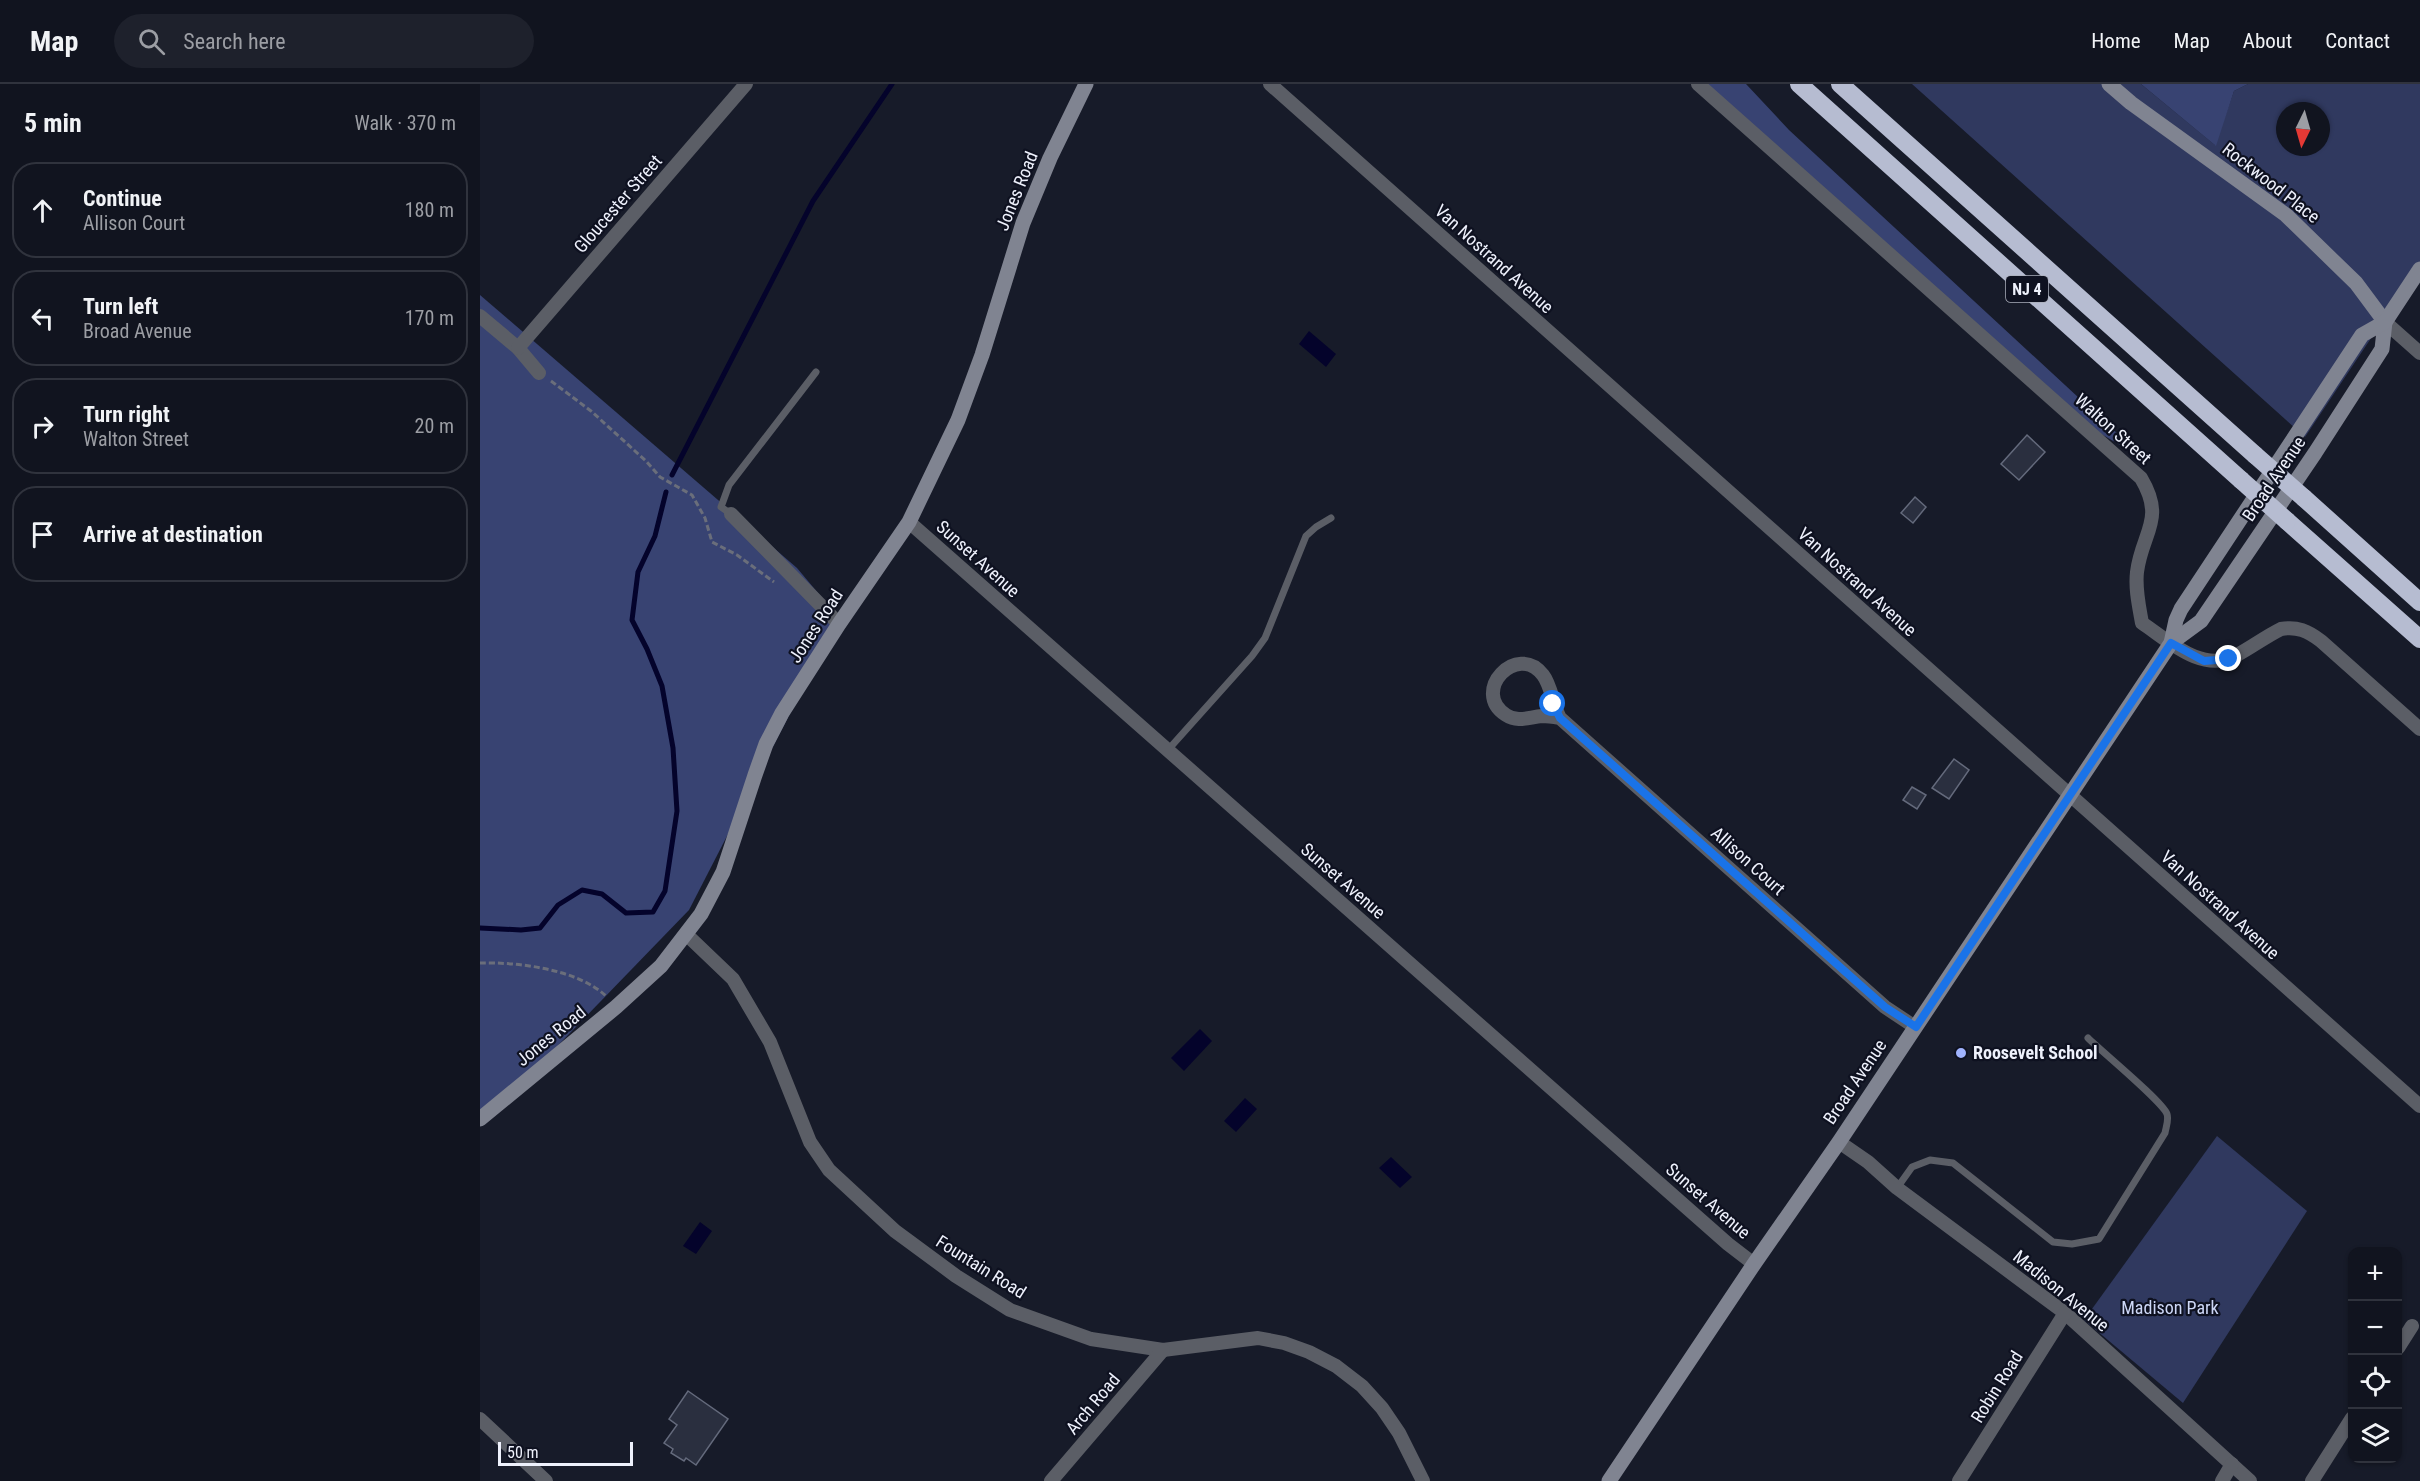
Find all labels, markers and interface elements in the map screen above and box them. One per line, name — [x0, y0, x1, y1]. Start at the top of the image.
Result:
search box — [114, 14, 534, 68]
text: Map — [30, 25, 78, 58]
icon: search — [135, 25, 168, 58]
text: Search here — [183, 29, 286, 54]
text: Home — [2091, 29, 2141, 53]
text: Map — [2174, 29, 2210, 53]
text: About — [2243, 29, 2292, 53]
text: Contact — [2325, 29, 2390, 53]
north arrow — [2276, 102, 2330, 156]
text: 5 min — [24, 108, 82, 138]
text: Walk · 370 m — [355, 111, 456, 135]
street label: Rockwood Place — [2219, 138, 2324, 227]
street label: Jones Road — [991, 148, 1042, 233]
street label: Gloucester Street — [569, 150, 666, 257]
text: Continue — [83, 186, 162, 211]
icon: ahead — [26, 194, 59, 227]
text: 180 m — [405, 198, 454, 222]
street label: Van Nostrand Avenue — [1431, 200, 1558, 317]
text: Allison Court — [83, 211, 185, 235]
road number: NJ 4 — [2006, 276, 2048, 302]
text: Turn left — [83, 294, 158, 319]
icon: left — [26, 302, 59, 335]
text: 170 m — [405, 306, 454, 330]
text: Broad Avenue — [83, 319, 192, 343]
street label: Walton Street — [2071, 389, 2156, 468]
text: Turn right — [83, 402, 170, 427]
icon: right — [26, 410, 59, 443]
text: 20 m — [415, 414, 454, 438]
text: Walton Street — [83, 427, 189, 451]
street label: Broad Avenue — [2238, 432, 2310, 525]
street label: Sunset Avenue — [932, 516, 1024, 601]
icon: arrive — [26, 518, 59, 551]
text: Arrive at destination — [83, 522, 263, 547]
street label: Van Nostrand Avenue — [1794, 523, 1921, 640]
street label: Jones Road — [784, 585, 847, 666]
route end — [2215, 645, 2241, 671]
route start — [1539, 690, 1565, 716]
street label: Allison Court — [1707, 822, 1790, 899]
street label: Sunset Avenue — [1297, 838, 1390, 923]
street label: Van Nostrand Avenue — [2157, 846, 2284, 963]
street label: Jones Road — [512, 1001, 590, 1070]
street label: Broad Avenue — [1819, 1035, 1891, 1128]
place label: Roosevelt School — [1973, 1042, 2098, 1063]
marker: Roosevelt School — [1954, 1046, 1968, 1060]
street label: Sunset Avenue — [1662, 1158, 1755, 1243]
street label: Fountain Road — [932, 1231, 1030, 1303]
street label: Madison Avenue — [2009, 1246, 2113, 1336]
map controls — [2348, 1247, 2402, 1463]
button: + — [2348, 1247, 2402, 1301]
park label: Madison Park — [2121, 1297, 2219, 1318]
button: − — [2348, 1301, 2402, 1355]
street label: Robin Road — [1966, 1347, 2027, 1426]
button: locate — [2348, 1355, 2402, 1409]
street label: Arch Road — [1061, 1369, 1124, 1438]
button: layers — [2348, 1409, 2402, 1463]
scale bar — [498, 1439, 633, 1466]
text: 50 m — [507, 1443, 539, 1462]

